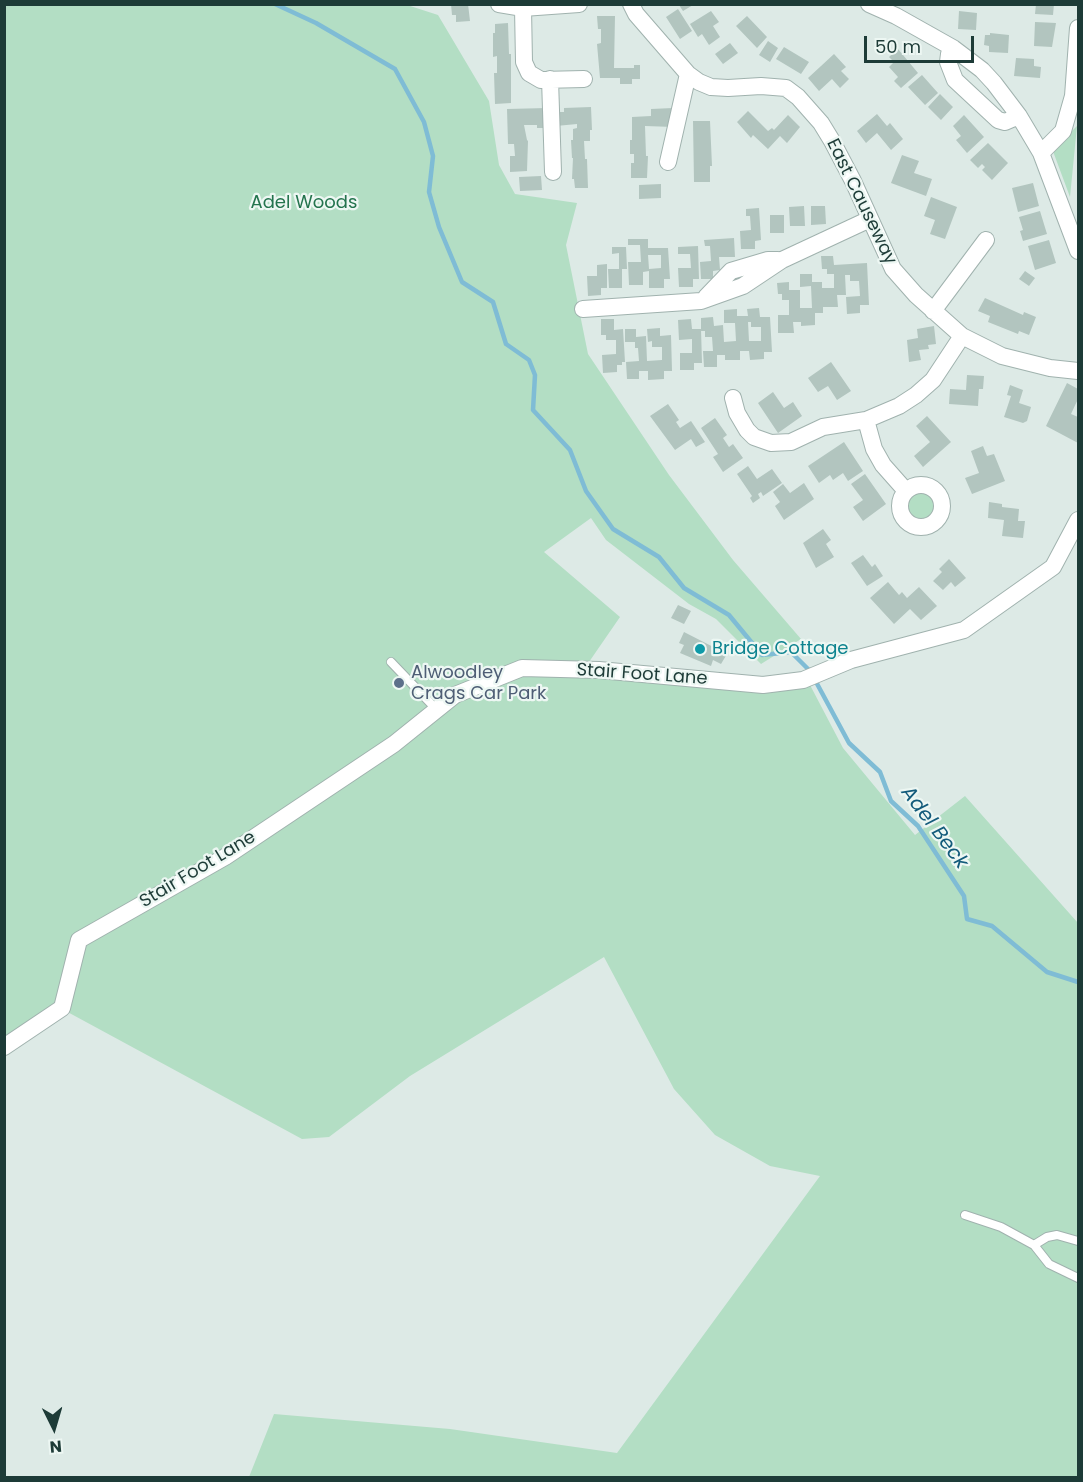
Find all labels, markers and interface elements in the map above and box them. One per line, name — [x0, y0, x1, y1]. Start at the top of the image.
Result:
scale bar — [867, 24, 976, 62]
text: 50 m — [875, 34, 921, 59]
street label: East Causeway — [821, 136, 901, 268]
park label: Adel Woods — [251, 192, 357, 214]
place label: Bridge Cottage — [712, 638, 848, 660]
marker: Bridge Cottage — [693, 642, 707, 656]
street label: Stair Foot Lane — [576, 660, 708, 690]
place label: Alwoodley Crags Car Park — [411, 662, 546, 704]
marker: Alwoodley Crags Car Park — [392, 676, 406, 690]
water label: Adel Beck — [895, 782, 973, 874]
street label: Stair Foot Lane — [136, 827, 260, 913]
north arrow — [24, 1398, 84, 1458]
text: N — [49, 1434, 63, 1458]

